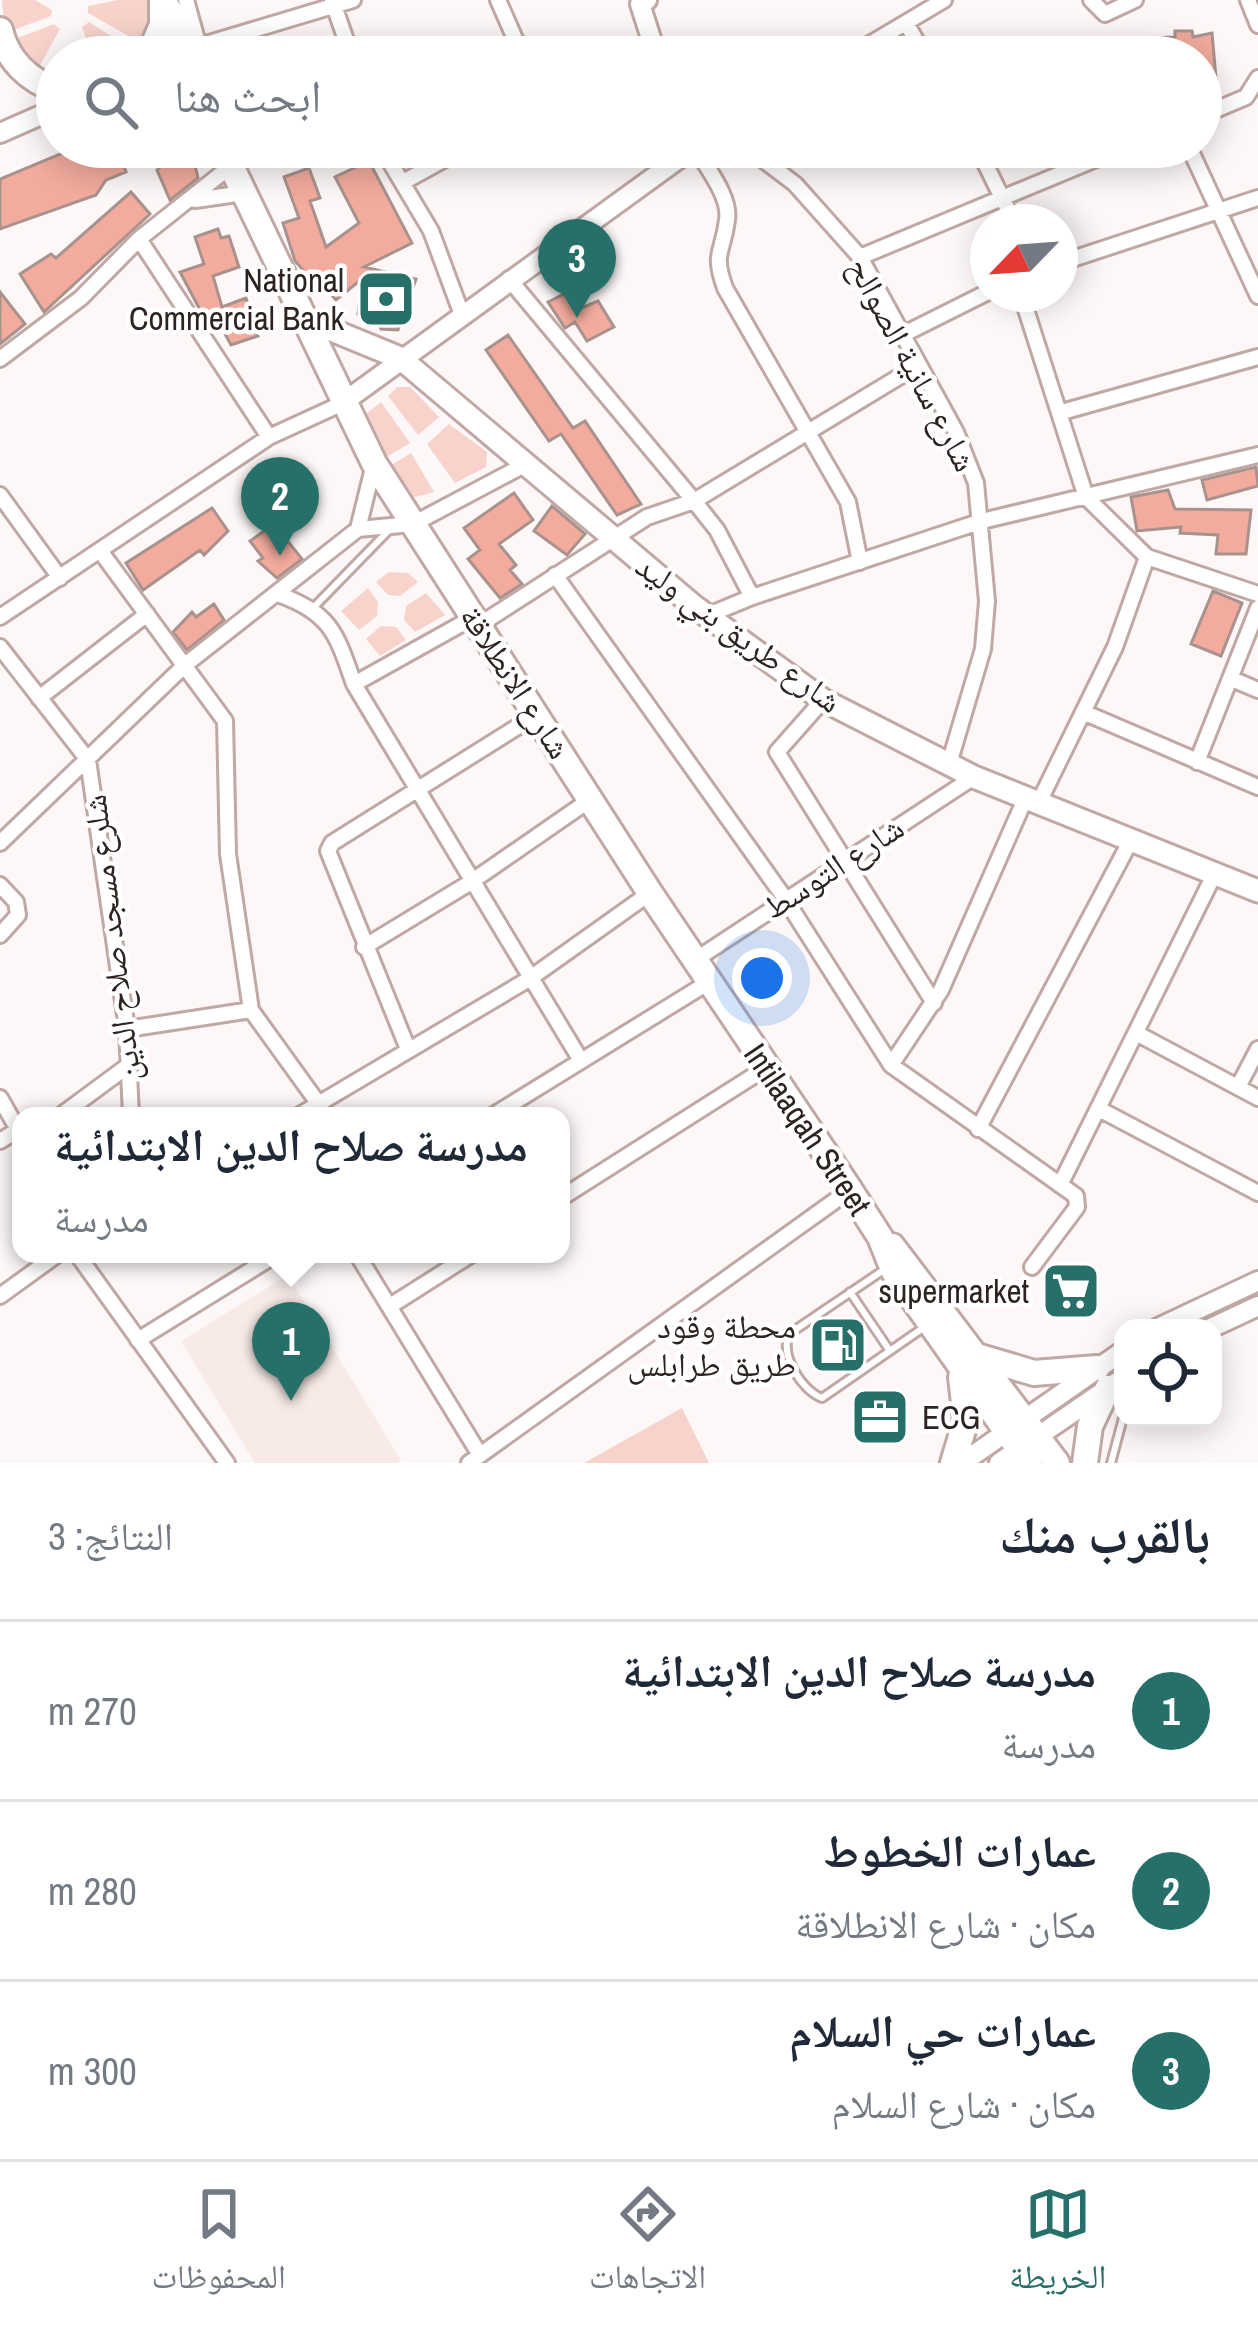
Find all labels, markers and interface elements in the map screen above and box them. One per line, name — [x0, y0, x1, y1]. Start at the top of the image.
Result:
search box — [36, 36, 1222, 168]
text: ابحث هنا — [174, 65, 321, 126]
icon: search — [78, 69, 144, 135]
north arrow — [970, 204, 1078, 312]
pin: 3 — [538, 219, 616, 318]
street label: شارع سانية الصوالح — [838, 249, 988, 479]
place label: National Commercial Bank — [129, 258, 344, 340]
bank icon: National Commercial Bank — [355, 268, 417, 330]
pin: 2 — [241, 457, 319, 556]
street label: شارع طريق بني وليد — [625, 543, 851, 726]
street label: شارع الانطلاقة — [450, 597, 582, 767]
street label: شلرع مسجد صلاح الدين — [72, 792, 150, 1084]
street label: شارع التوسط — [754, 805, 912, 929]
your location — [732, 948, 792, 1008]
street label: Intilaaqah Street — [734, 1034, 882, 1224]
popup — [12, 1107, 570, 1263]
text: مدرسة صلاح الدين الابتدائية — [54, 1114, 528, 1175]
text: مدرسة — [54, 1192, 149, 1244]
supermarket icon: supermarket — [1040, 1260, 1102, 1322]
place label: supermarket — [879, 1269, 1029, 1313]
pin: 1 — [252, 1302, 330, 1401]
place label: محطة وقود طريق طرابلس — [627, 1304, 796, 1386]
fuel station icon: محطة وقود طريق طرابلس — [807, 1314, 869, 1376]
map controls — [1114, 1319, 1222, 1427]
button: locate — [1114, 1319, 1222, 1427]
office icon: ECG — [849, 1386, 911, 1448]
place label: ECG — [922, 1395, 981, 1439]
text: بالقرب منك — [999, 1500, 1210, 1569]
text: النتائج: 3 — [48, 1510, 173, 1562]
text: مدرسة صلاح الدين الابتدائية — [622, 1640, 1096, 1701]
text: 270 m — [48, 1685, 137, 1737]
text: 1 — [1162, 1685, 1180, 1737]
text: مدرسة — [1001, 1718, 1096, 1770]
text: عمارات الخطوط — [823, 1820, 1096, 1881]
text: 280 m — [48, 1865, 137, 1917]
text: 2 — [1162, 1865, 1180, 1917]
text: مكان · شارع الانطلاقة — [795, 1898, 1096, 1950]
text: عمارات حي السلام — [790, 2000, 1096, 2061]
text: 300 m — [48, 2045, 137, 2097]
text: 3 — [1162, 2045, 1180, 2097]
text: مكان · شارع السلام — [832, 2078, 1096, 2130]
tab: المحفوظات — [152, 2181, 286, 2309]
tab: الاتجاهات — [589, 2181, 706, 2309]
tab: الخريطة — [1009, 2181, 1106, 2309]

